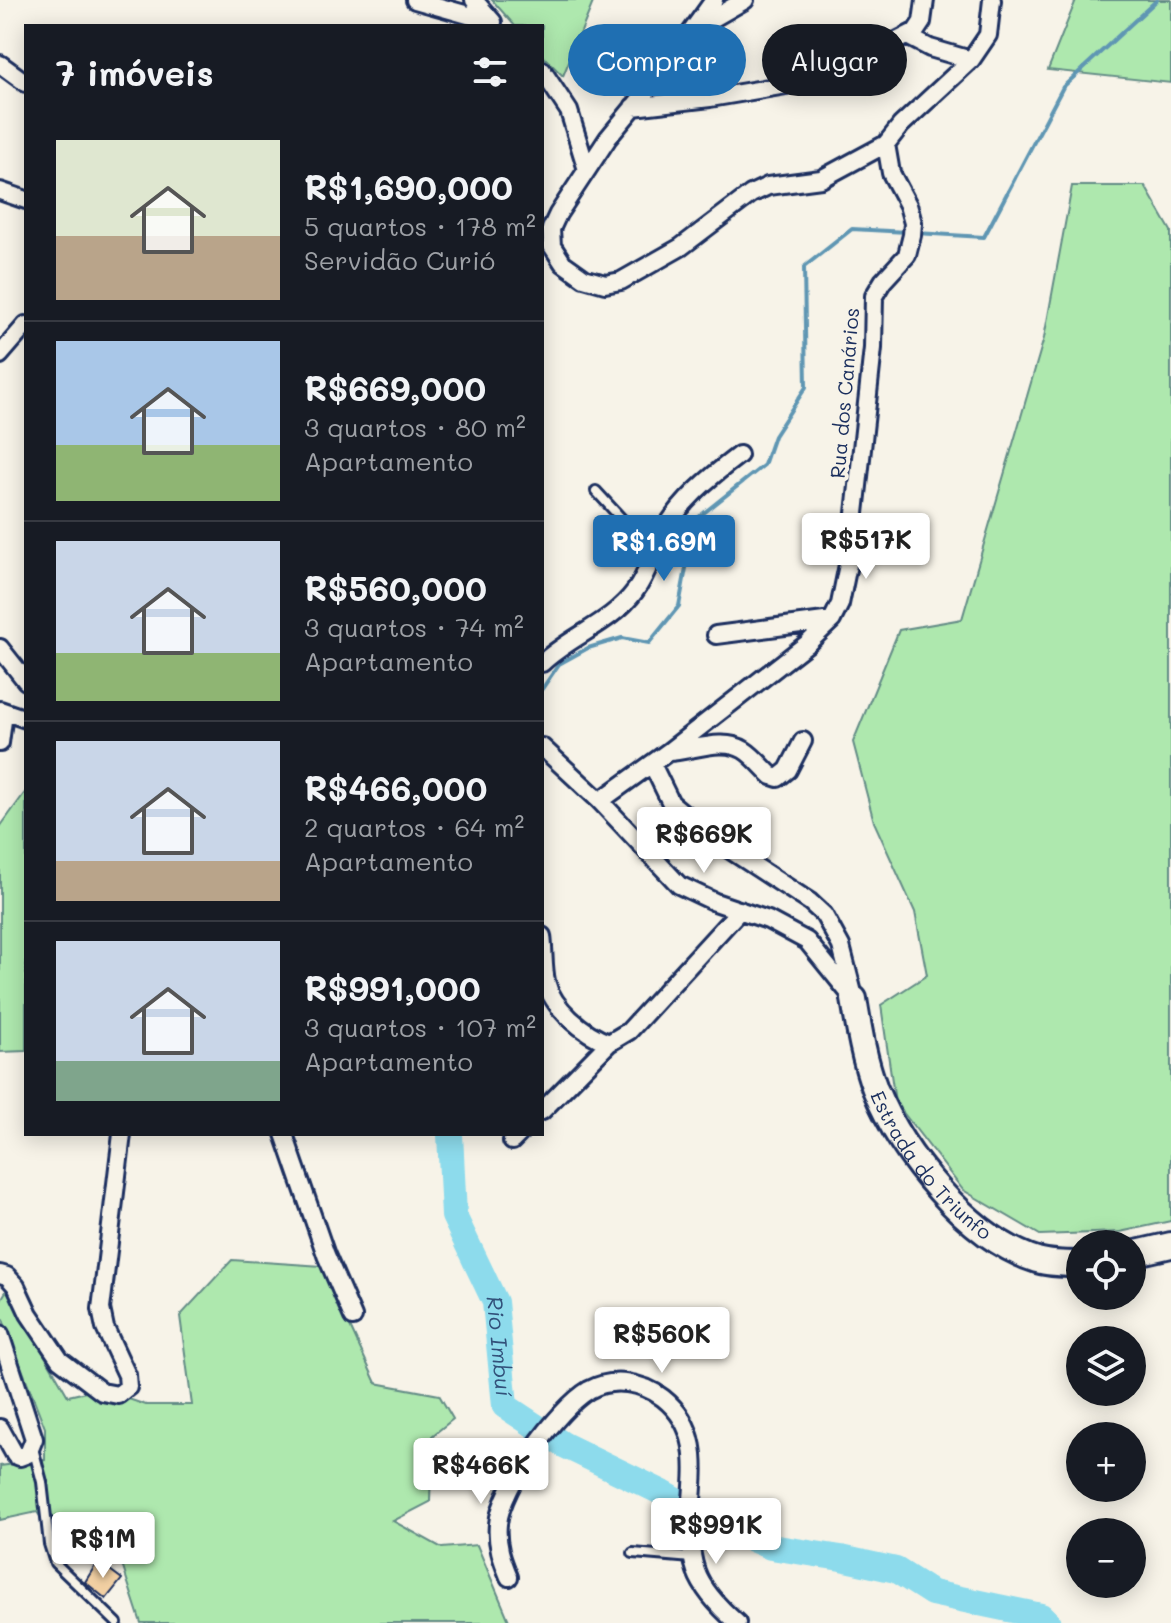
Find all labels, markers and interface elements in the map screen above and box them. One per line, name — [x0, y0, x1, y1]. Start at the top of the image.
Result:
chip: Comprar — [568, 24, 746, 96]
chip: Alugar — [762, 24, 907, 96]
text: 7 imóveis — [56, 50, 214, 95]
icon: filters — [468, 50, 512, 94]
text: R$1,690,000 — [304, 164, 513, 209]
icon: home — [120, 172, 216, 268]
text: 5 quartos · 178 m² — [304, 209, 536, 243]
text: Servidão Curió — [304, 243, 495, 277]
street label: Rua dos Canários — [824, 306, 864, 479]
text: R$669,000 — [304, 365, 486, 410]
icon: home — [120, 373, 216, 469]
text: 3 quartos · 80 m² — [304, 410, 526, 444]
text: Apartamento — [304, 444, 473, 478]
pin: R$517K — [801, 513, 931, 581]
pin: R$1.69M — [590, 515, 738, 583]
text: R$517K — [820, 522, 912, 556]
text: R$1.69M — [611, 524, 717, 558]
text: R$560,000 — [304, 565, 487, 610]
icon: home — [120, 573, 216, 669]
text: 3 quartos · 74 m² — [304, 610, 524, 644]
text: Apartamento — [304, 644, 473, 678]
text: R$466,000 — [304, 765, 487, 810]
icon: home — [120, 773, 216, 869]
pin: R$669K — [639, 807, 769, 875]
text: 2 quartos · 64 m² — [304, 810, 524, 844]
text: R$669K — [655, 816, 753, 850]
text: Apartamento — [304, 844, 473, 878]
text: R$991,000 — [304, 965, 481, 1010]
icon: home — [120, 973, 216, 1069]
text: 3 quartos · 107 m² — [304, 1010, 536, 1044]
text: Apartamento — [304, 1044, 473, 1078]
street label: Estrada do Triunfo — [865, 1086, 997, 1245]
map controls — [1066, 1230, 1146, 1598]
button: locate — [1066, 1230, 1146, 1310]
water label: Rio Imbuí — [480, 1295, 519, 1399]
pin: R$560K — [597, 1307, 727, 1375]
text: R$560K — [613, 1316, 711, 1350]
button: layers — [1066, 1326, 1146, 1406]
button: + — [1066, 1422, 1146, 1502]
pin: R$466K — [416, 1438, 546, 1506]
text: R$466K — [431, 1447, 531, 1481]
pin: R$991K — [651, 1498, 781, 1566]
text: R$991K — [669, 1507, 763, 1541]
pin: R$1M — [56, 1512, 150, 1580]
button: − — [1066, 1518, 1146, 1598]
text: R$1M — [70, 1521, 136, 1555]

